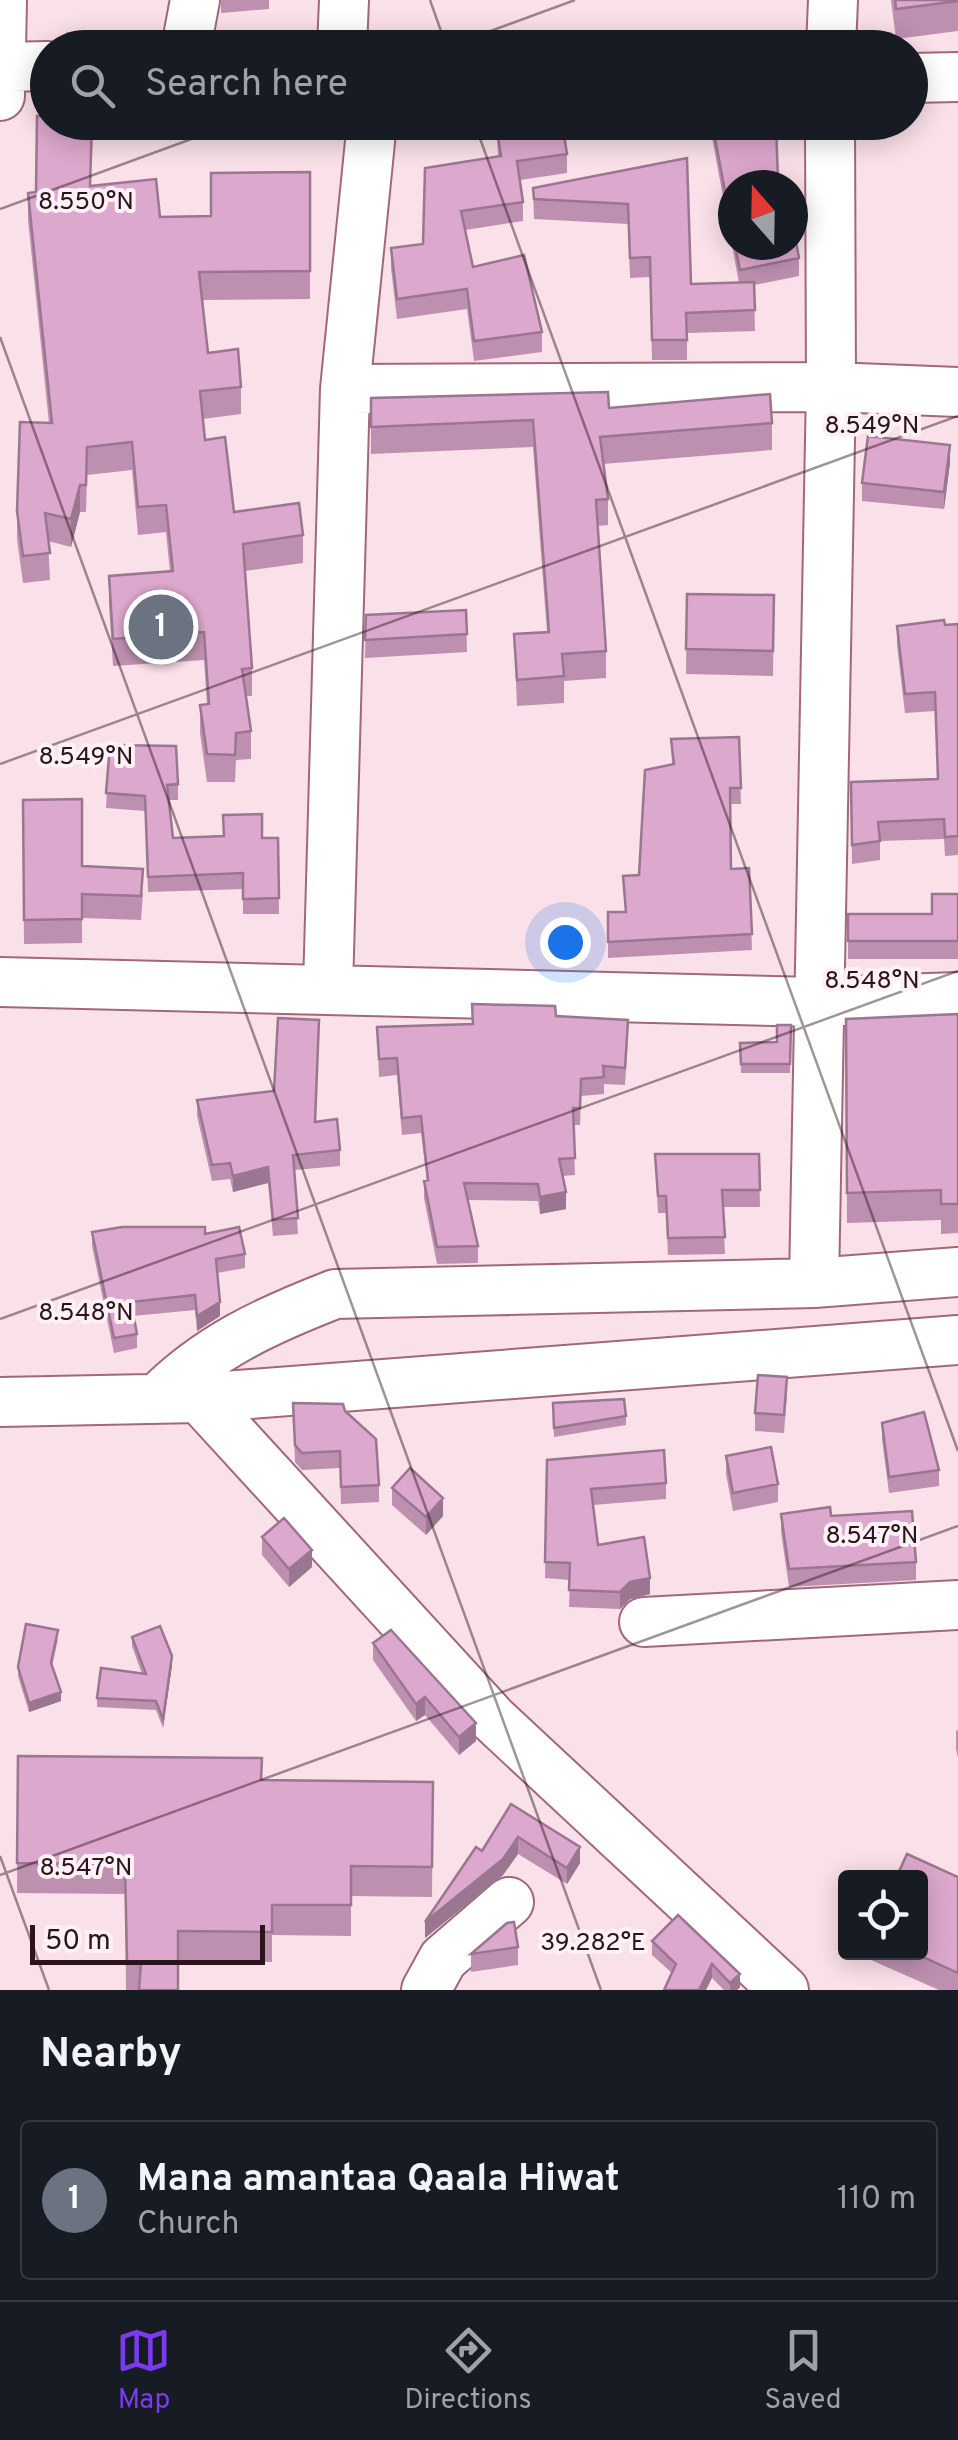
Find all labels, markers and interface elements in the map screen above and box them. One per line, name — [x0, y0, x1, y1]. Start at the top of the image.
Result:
search box — [30, 30, 928, 140]
icon: search — [65, 58, 120, 113]
text: Search here — [145, 61, 348, 110]
north arrow — [718, 170, 808, 260]
text: 8.550°N — [38, 187, 134, 219]
text: 8.549°N — [825, 411, 919, 443]
pin: 1 — [128, 590, 194, 664]
text: 8.549°N — [39, 742, 133, 774]
your location — [540, 917, 591, 968]
text: 8.548°N — [824, 966, 920, 998]
text: 8.548°N — [38, 1298, 134, 1330]
text: 8.547°N — [825, 1521, 919, 1553]
text: 8.547°N — [39, 1853, 133, 1885]
map controls — [838, 1870, 928, 1960]
button: locate — [838, 1870, 928, 1960]
scale bar — [30, 1920, 265, 1964]
text: 50 m — [45, 1924, 111, 1960]
text: 39.282°E — [540, 1928, 646, 1960]
text: Nearby — [40, 2029, 182, 2082]
text: Mana amantaa Qaala Hiwat — [137, 2156, 620, 2205]
text: 1 — [68, 2180, 81, 2220]
text: 110 m — [837, 2180, 916, 2220]
text: Church — [137, 2205, 240, 2245]
tab: Map — [116, 2323, 171, 2419]
tab: Directions — [404, 2323, 532, 2419]
tab: Saved — [765, 2323, 842, 2419]

